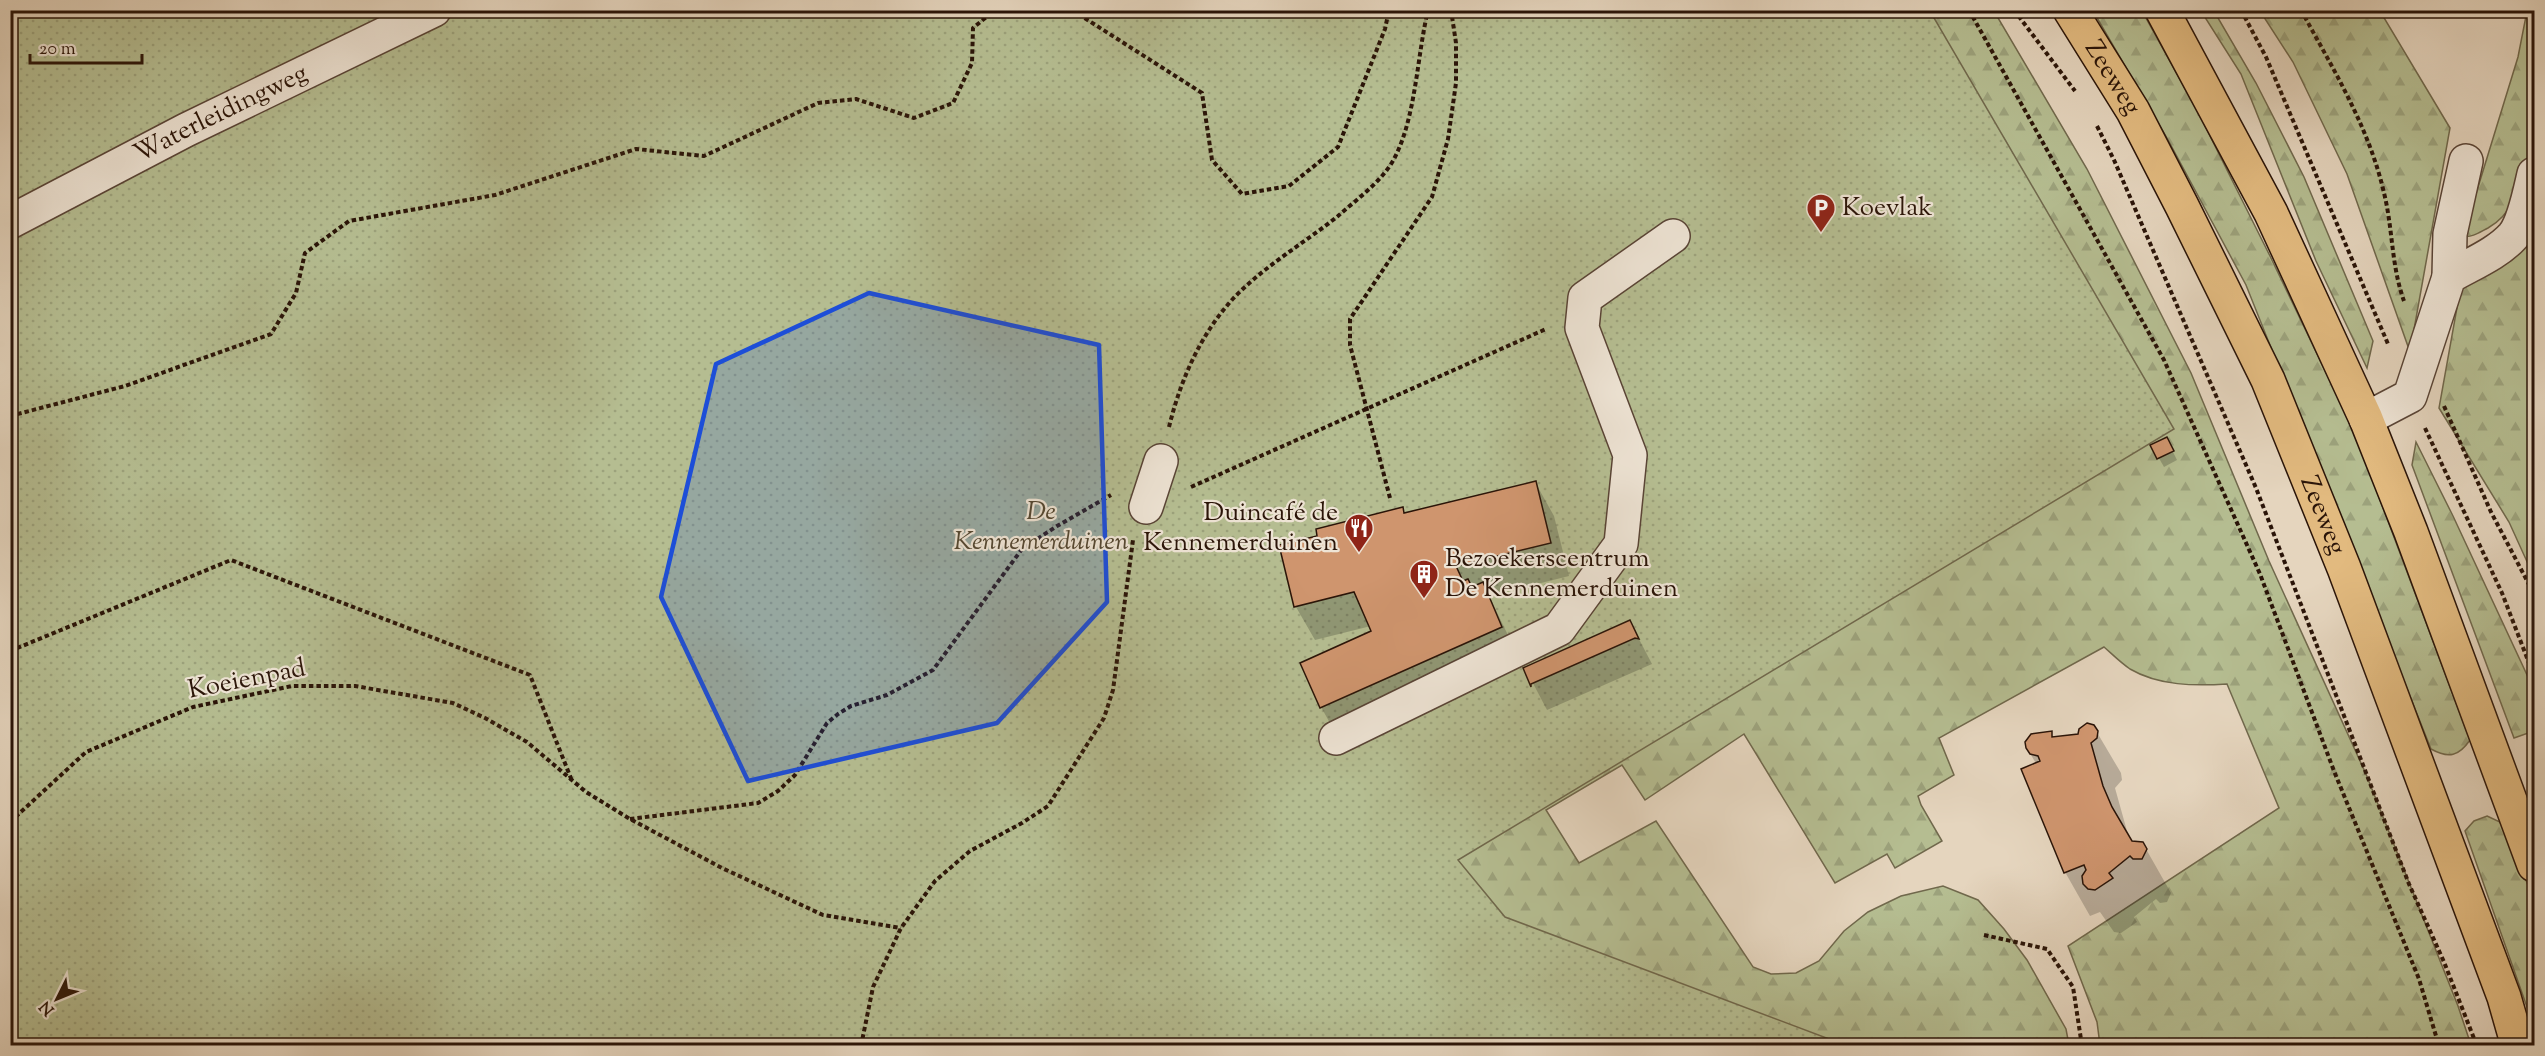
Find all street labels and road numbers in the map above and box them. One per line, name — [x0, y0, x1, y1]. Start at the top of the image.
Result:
street label: Zeeweg — [2075, 33, 2150, 122]
street label: Waterleidingweg — [127, 55, 314, 173]
street label: Zeeweg — [2290, 470, 2355, 560]
street label: Koeienpad — [185, 650, 309, 710]

